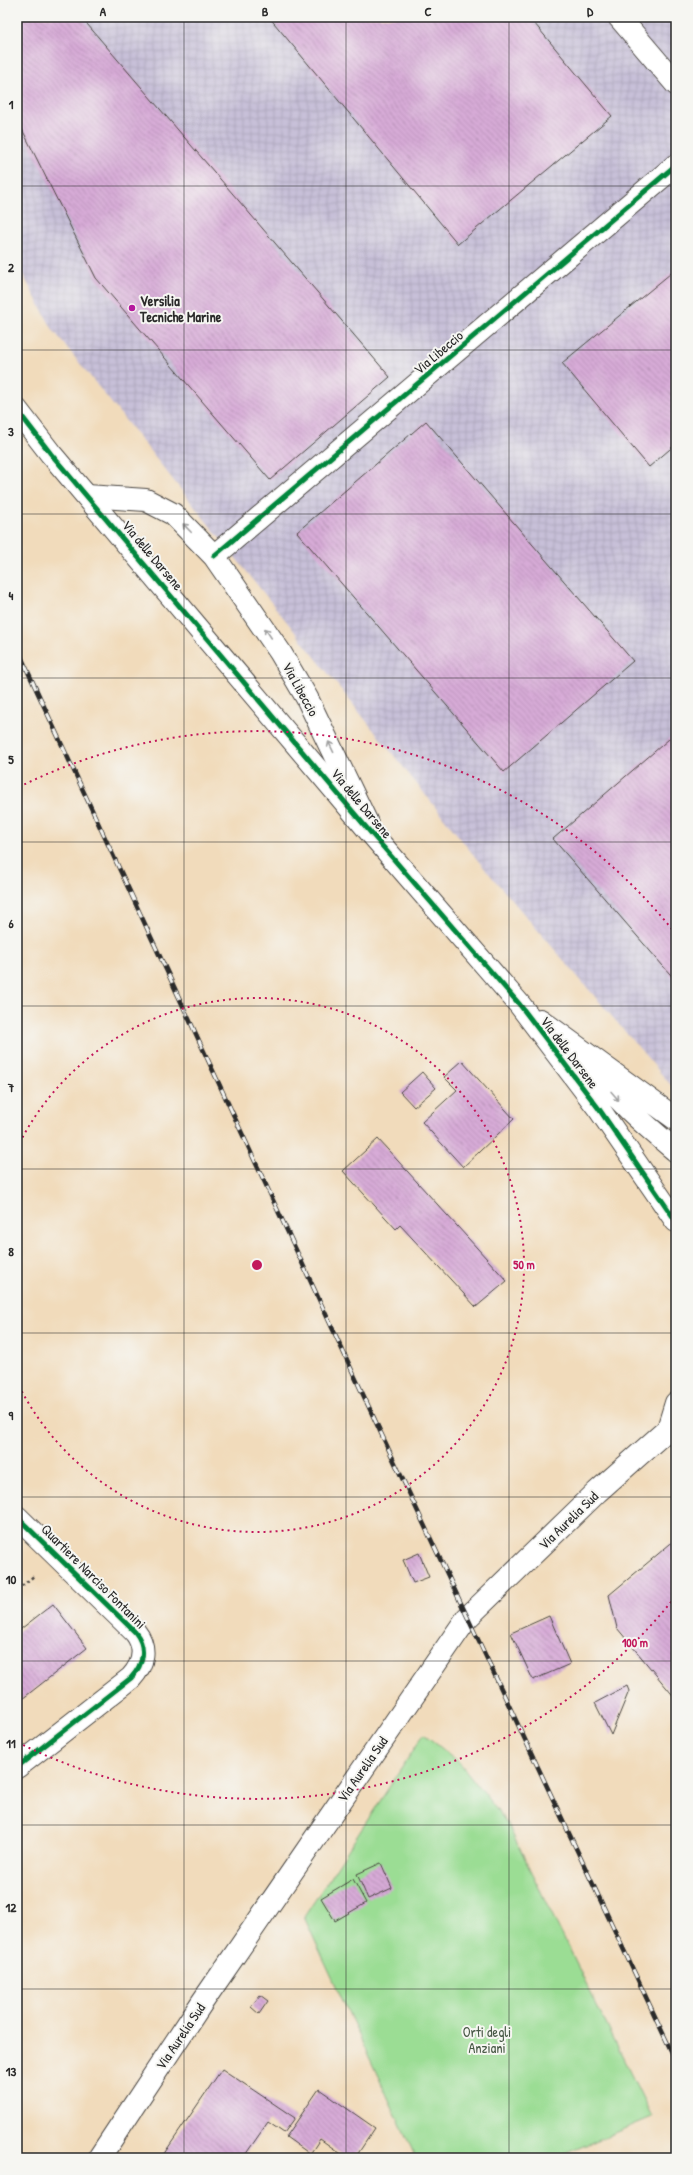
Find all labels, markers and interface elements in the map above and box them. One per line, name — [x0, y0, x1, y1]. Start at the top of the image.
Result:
text: A — [100, 2, 107, 20]
text: B — [262, 2, 269, 20]
text: C — [424, 2, 432, 20]
text: D — [587, 2, 594, 20]
text: 1 — [9, 95, 14, 113]
text: 2 — [8, 258, 15, 276]
place label: Versilia Tecniche Marine — [139, 291, 222, 326]
marker: Versilia Tecniche Marine — [127, 303, 137, 313]
street label: Via Libeccio — [409, 326, 467, 378]
text: 3 — [8, 422, 14, 440]
street label: Via delle Darsene — [118, 516, 188, 594]
one-way arrow — [182, 523, 192, 533]
text: 4 — [9, 586, 14, 604]
one-way arrow — [264, 628, 272, 639]
street label: Via Libeccio — [278, 659, 324, 720]
one-way arrow — [327, 741, 334, 753]
text: 5 — [8, 750, 14, 768]
street label: Via delle Darsene — [327, 764, 397, 842]
text: 6 — [8, 914, 14, 932]
street label: Via delle Darsene — [537, 1012, 604, 1092]
text: 7 — [7, 1078, 15, 1096]
one-way arrow — [610, 1091, 620, 1101]
text: 8 — [8, 1242, 14, 1260]
text: 50 m — [513, 1256, 535, 1273]
centre of rings — [250, 1258, 264, 1272]
text: 9 — [9, 1406, 14, 1424]
street label: Via Aurelia Sud — [534, 1486, 602, 1553]
street label: Quartiere Narciso Fontanini — [37, 1519, 151, 1633]
text: 10 — [6, 1570, 16, 1588]
text: 100 m — [622, 1634, 648, 1651]
street label: Via Aurelia Sud — [332, 1732, 392, 1806]
text: 11 — [6, 1734, 16, 1752]
text: 12 — [6, 1898, 17, 1916]
street label: Via Aurelia Sud — [151, 1999, 209, 2073]
park label: Orti degli Anziani — [463, 2022, 511, 2057]
text: 13 — [6, 2062, 16, 2080]

